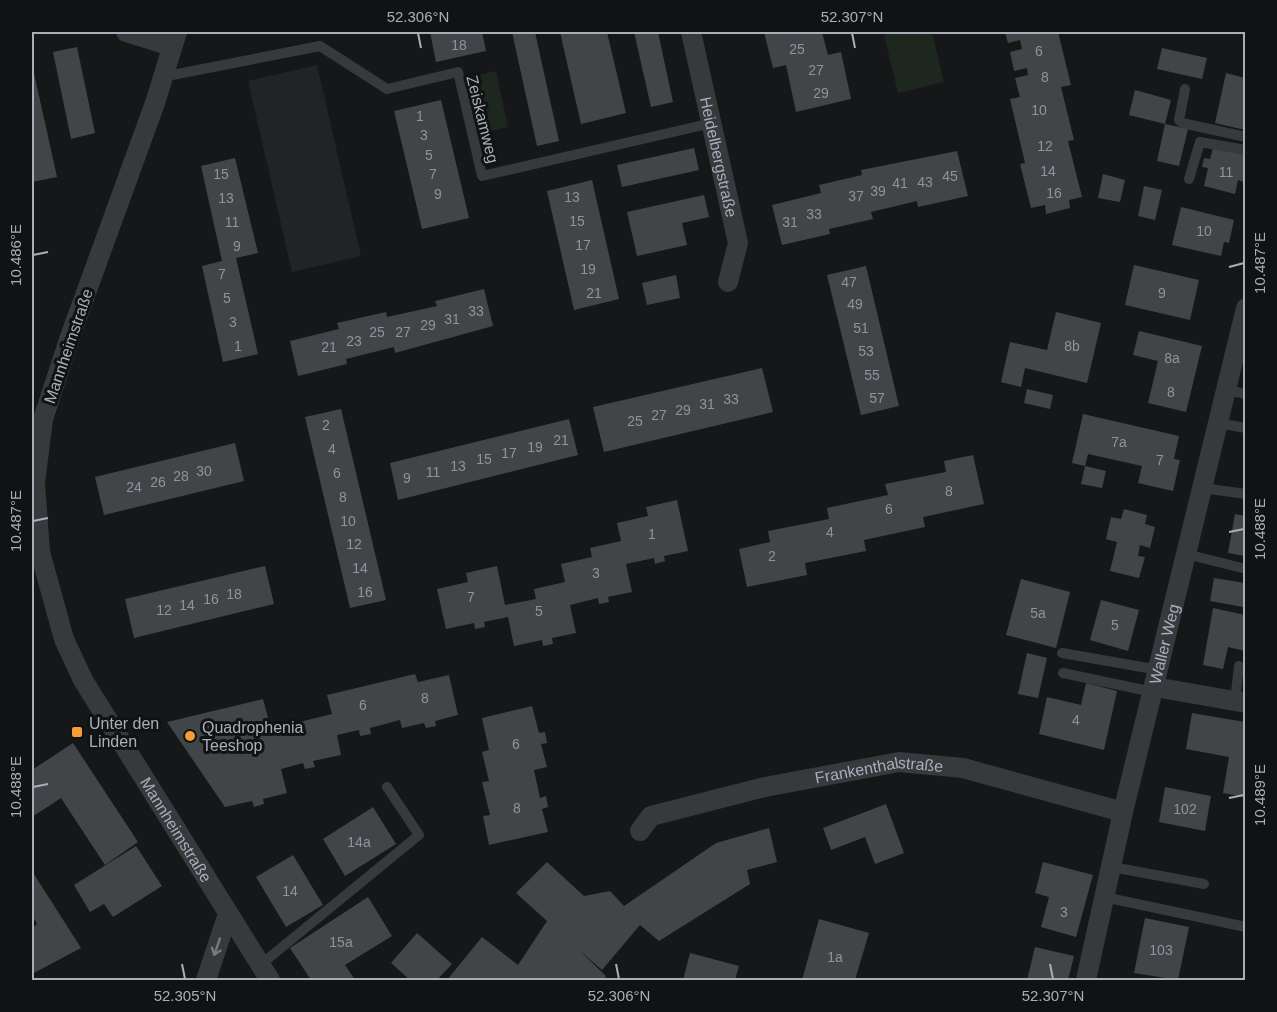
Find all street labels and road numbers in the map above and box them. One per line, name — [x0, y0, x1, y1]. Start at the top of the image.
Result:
street label: Zeiskamweg — [463, 73, 502, 165]
street label: Heidelbergstraße — [697, 95, 740, 219]
street label: Mannheimstraße — [41, 287, 96, 406]
street label: Waller Weg — [1147, 602, 1182, 686]
street label: Frankenthalstraße — [813, 754, 944, 787]
street label: Mannheimstraße — [137, 774, 215, 885]

